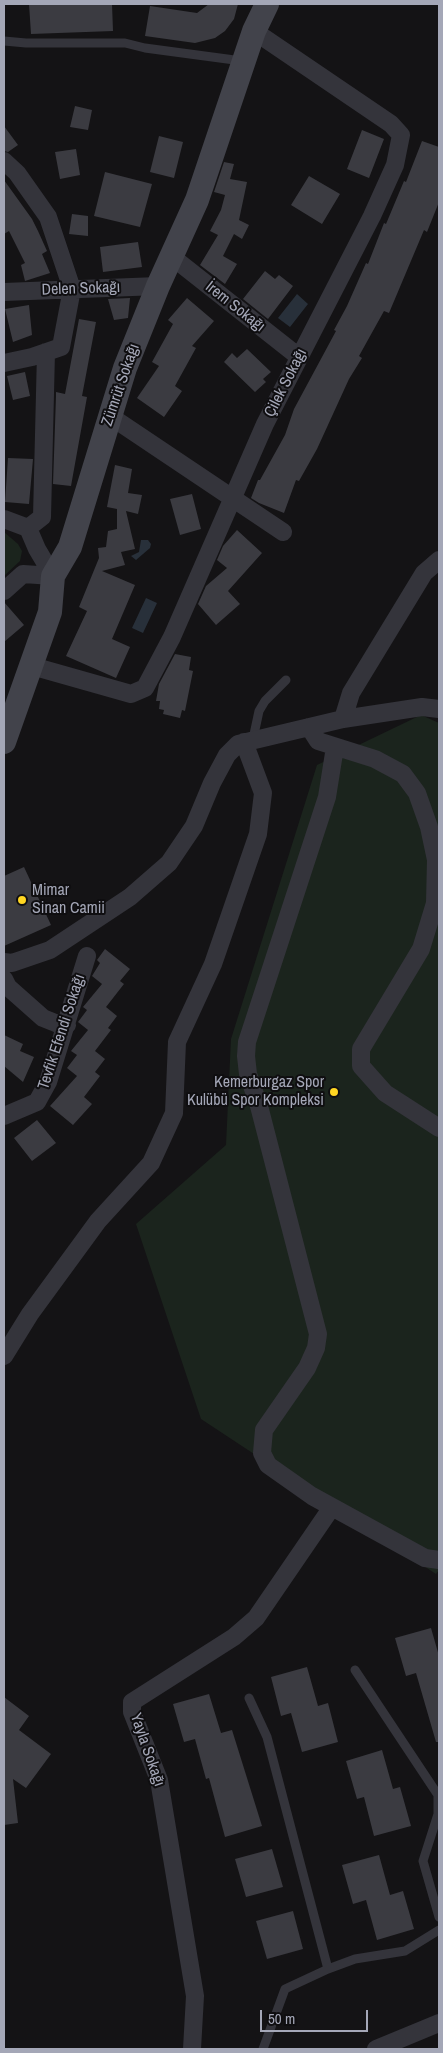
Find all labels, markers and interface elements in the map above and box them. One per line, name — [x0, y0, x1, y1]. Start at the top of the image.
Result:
street label: Delen Sokağı — [41, 278, 121, 300]
street label: İrem Sokağı — [201, 278, 269, 336]
street label: Zümrüt Sokağı — [98, 341, 144, 429]
street label: Çilek Sokağı — [261, 346, 311, 420]
place label: Mimar Sinan Camii — [32, 881, 105, 919]
marker: Mimar Sinan Camii — [16, 894, 28, 906]
street label: Tevfik Efendi Sokağı — [34, 972, 90, 1092]
place label: Kemerburgaz Spor Kulübü Spor Kompleksi — [187, 1073, 324, 1111]
marker: Kemerburgaz Spor Kulübü Spor Kompleksi — [328, 1086, 340, 1098]
street label: Yayla Sokağı — [125, 1711, 169, 1789]
scale bar — [263, 2000, 370, 2032]
text: 50 m — [268, 2008, 295, 2029]

